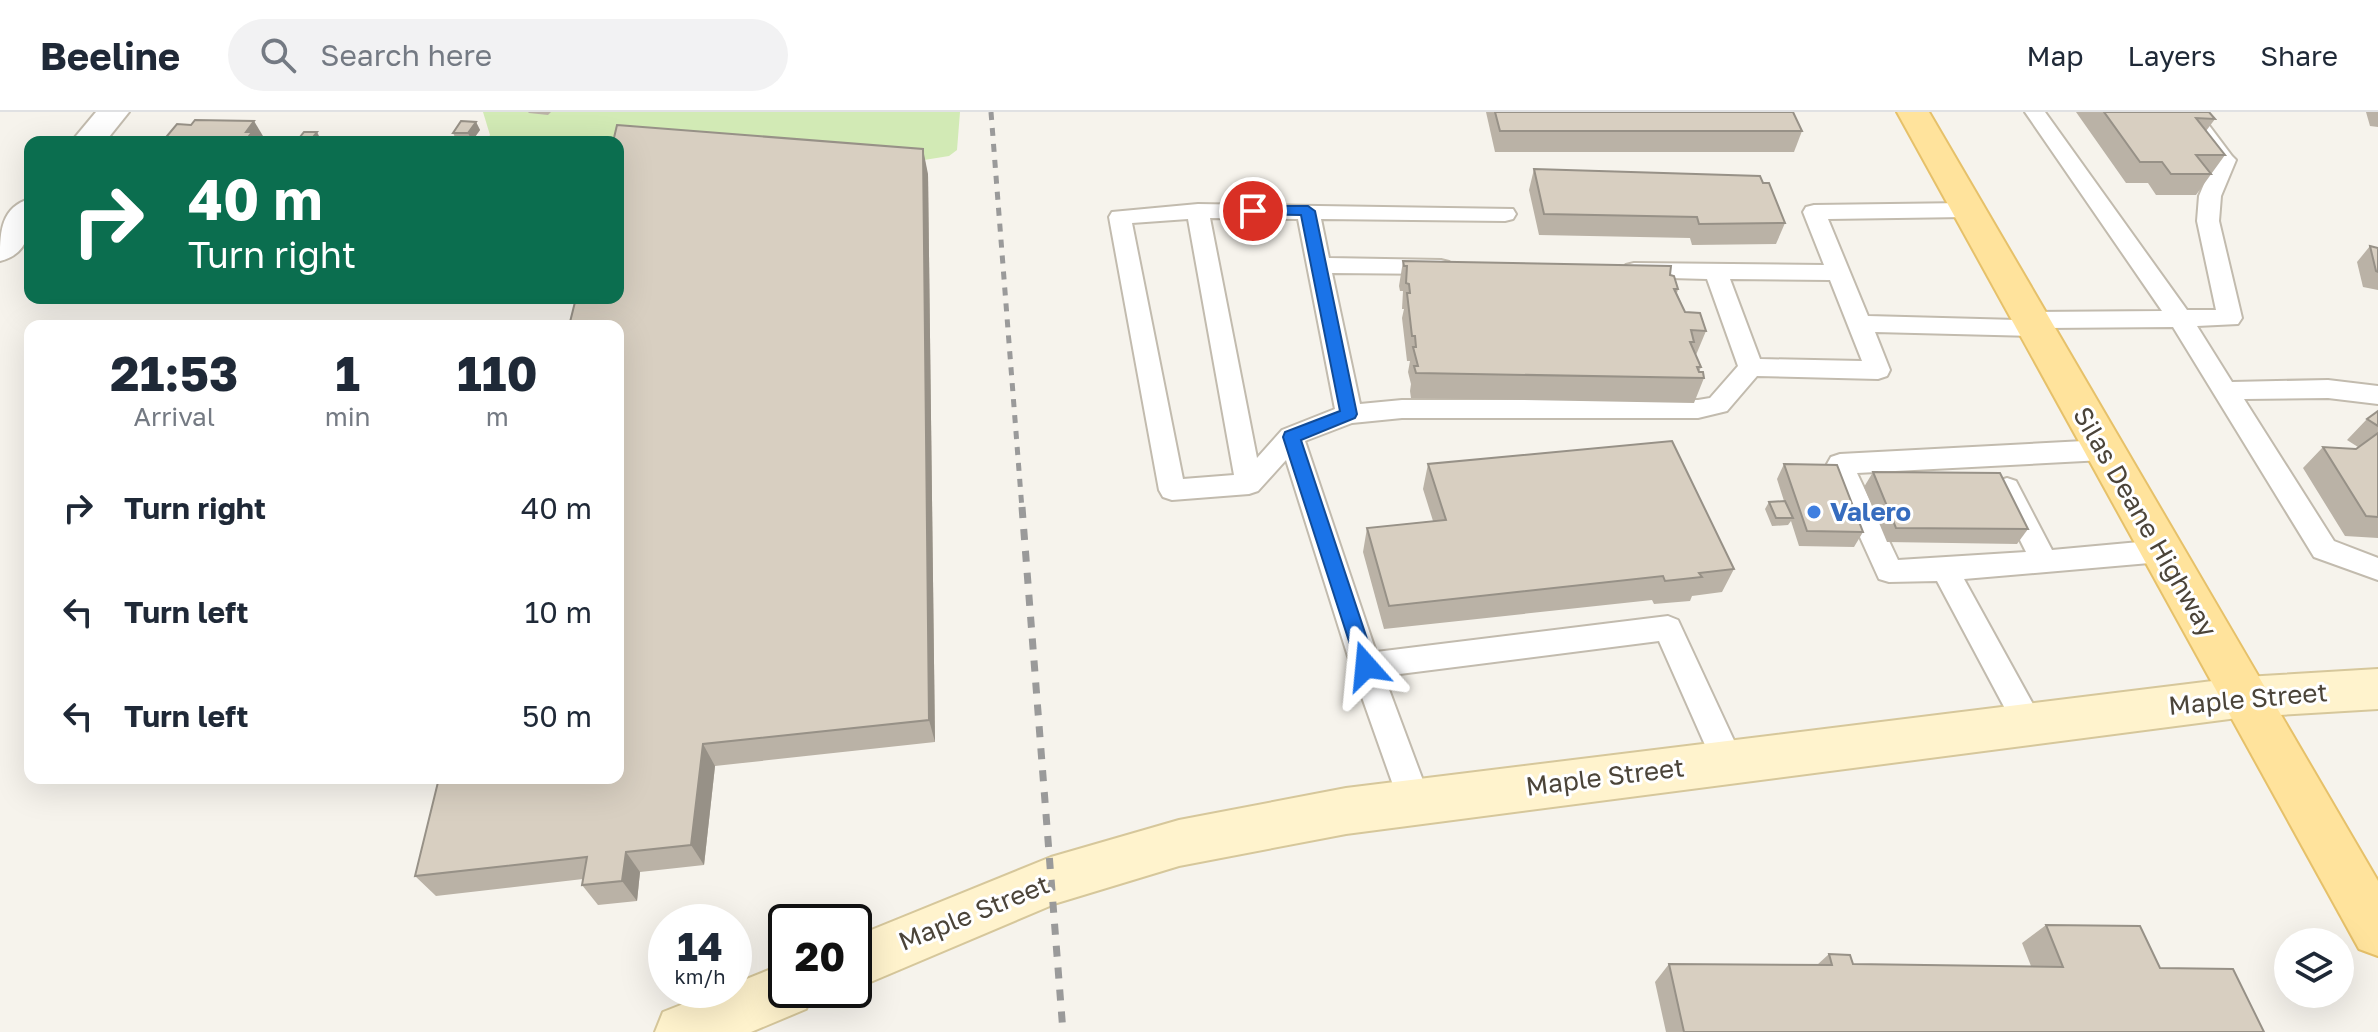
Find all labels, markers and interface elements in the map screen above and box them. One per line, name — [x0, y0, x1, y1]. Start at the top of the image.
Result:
search box — [228, 19, 788, 91]
text: Beeline — [40, 33, 180, 78]
icon: search — [256, 33, 300, 77]
text: Search here — [320, 37, 492, 73]
text: Map — [2026, 39, 2084, 72]
text: Layers — [2128, 39, 2216, 72]
text: Share — [2260, 39, 2338, 72]
text: 40 m — [188, 165, 322, 232]
icon: right — [56, 168, 160, 272]
pin — [1219, 177, 1287, 245]
icon: arrive — [1231, 189, 1275, 233]
text: Turn right — [188, 233, 356, 276]
text: 21:53 — [110, 344, 238, 402]
text: 1 — [335, 344, 360, 402]
text: 110 — [457, 344, 538, 402]
text: Arrival — [134, 401, 215, 432]
text: min — [325, 401, 371, 432]
text: m — [486, 401, 509, 432]
street label: Silas Deane Highway — [2067, 401, 2224, 643]
icon: right — [56, 486, 100, 530]
text: Turn right — [124, 490, 266, 526]
text: 40 m — [521, 490, 592, 526]
place label: Valero — [1830, 496, 1911, 527]
marker: Valero — [1805, 503, 1823, 521]
icon: left — [56, 590, 100, 634]
text: Turn left — [124, 594, 249, 630]
text: 10 m — [525, 594, 592, 630]
position arrow — [1324, 624, 1408, 708]
street label: Maple Street — [2167, 676, 2329, 721]
icon: left — [56, 694, 100, 738]
text: Turn left — [124, 698, 249, 734]
text: 50 m — [522, 698, 592, 734]
street label: Maple Street — [1524, 751, 1686, 802]
street label: Maple Street — [894, 868, 1054, 957]
speed limit sign: 20 — [768, 904, 872, 1008]
text: 14 — [677, 922, 723, 970]
map controls — [2274, 928, 2354, 1008]
button: layers — [2274, 928, 2354, 1008]
text: km/h — [675, 964, 725, 988]

